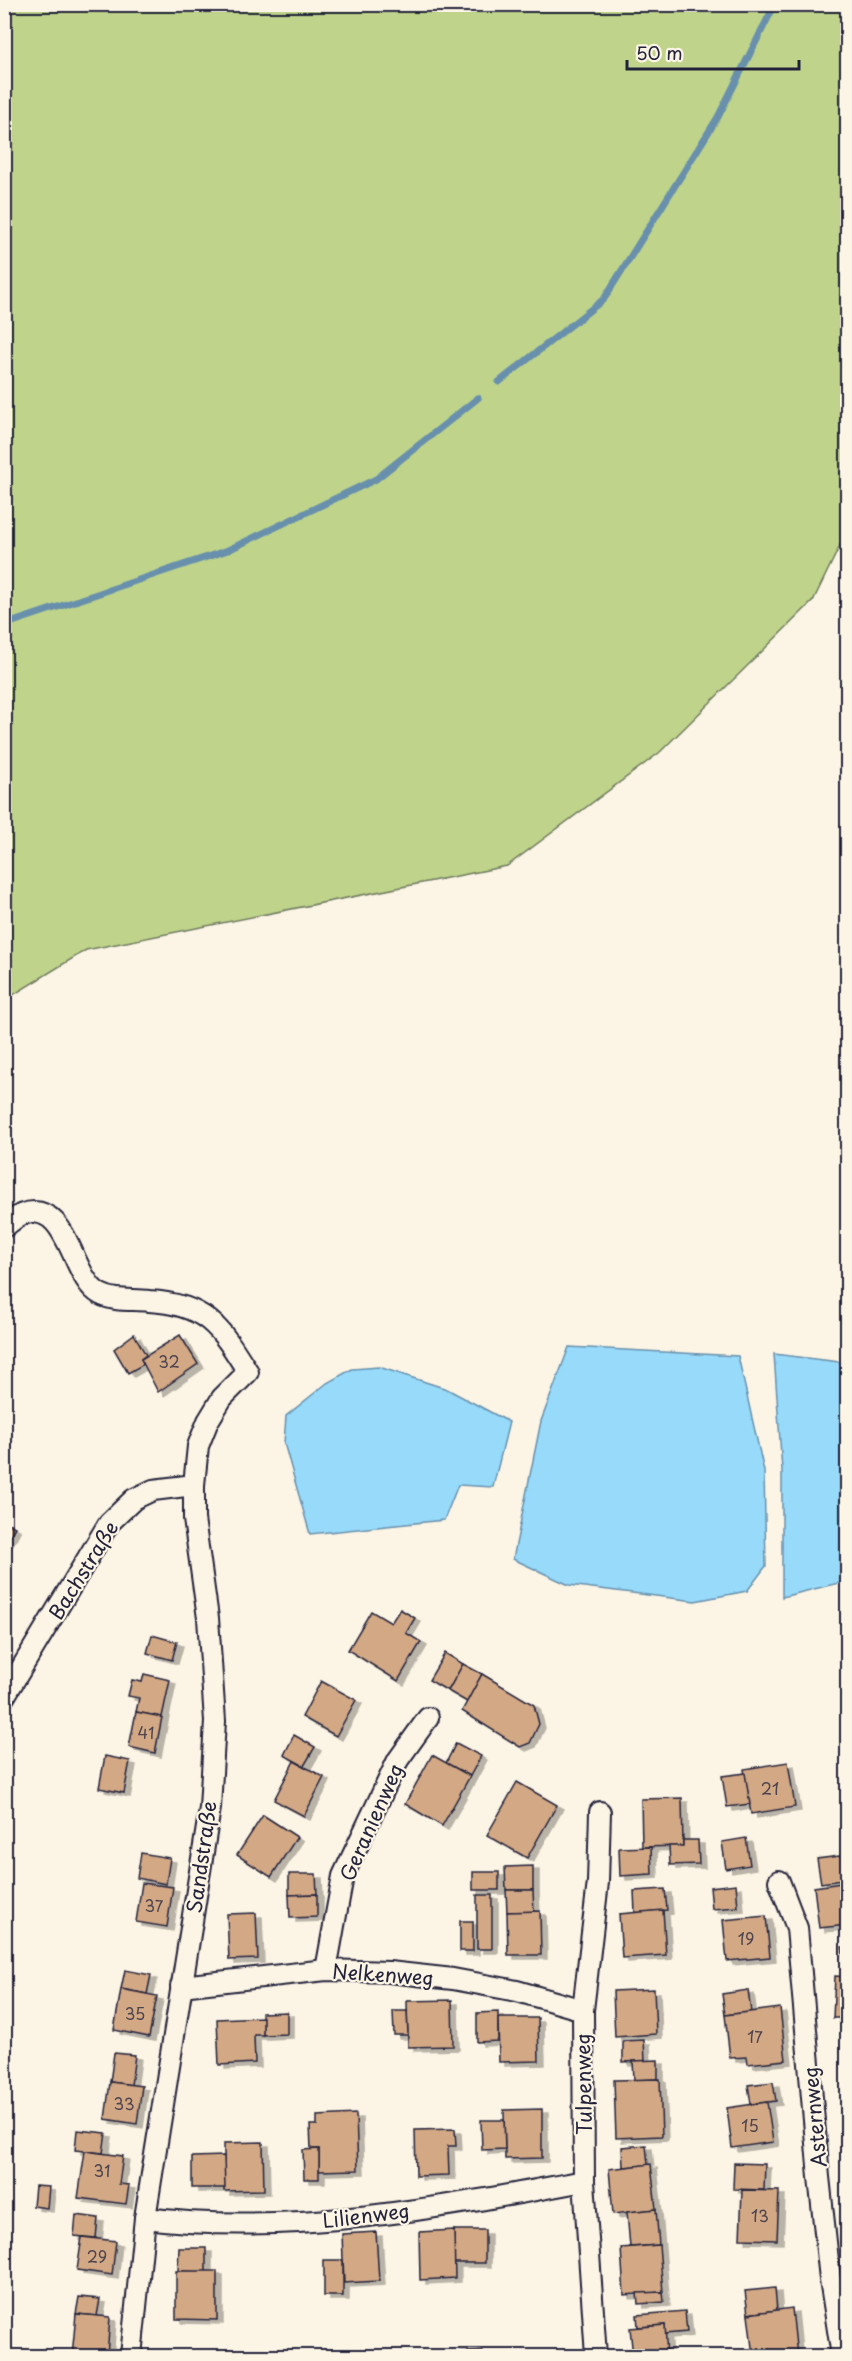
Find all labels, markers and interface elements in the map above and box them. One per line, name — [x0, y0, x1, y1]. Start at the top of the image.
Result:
scale bar — [627, 33, 800, 71]
text: 50 m — [636, 39, 683, 66]
house number: 32 — [158, 1349, 180, 1373]
street label: Bachstraße — [41, 1515, 125, 1625]
house number: 41 — [138, 1720, 154, 1744]
street label: Geranienweg — [332, 1758, 410, 1886]
house number: 21 — [761, 1776, 779, 1800]
street label: Sandstraße — [178, 1799, 224, 1915]
house number: 37 — [145, 1893, 164, 1917]
house number: 19 — [738, 1926, 754, 1950]
street label: Nelkenweg — [331, 1955, 435, 1993]
house number: 35 — [125, 2001, 145, 2025]
house number: 17 — [747, 2024, 763, 2048]
street label: Tulpenweg — [567, 2033, 599, 2135]
street label: Asternweg — [795, 2065, 833, 2169]
house number: 33 — [113, 2091, 135, 2115]
house number: 15 — [741, 2113, 759, 2137]
house number: 31 — [94, 2158, 110, 2182]
street label: Lilienweg — [321, 2195, 411, 2235]
house number: 13 — [751, 2203, 769, 2227]
house number: 29 — [87, 2244, 107, 2268]

